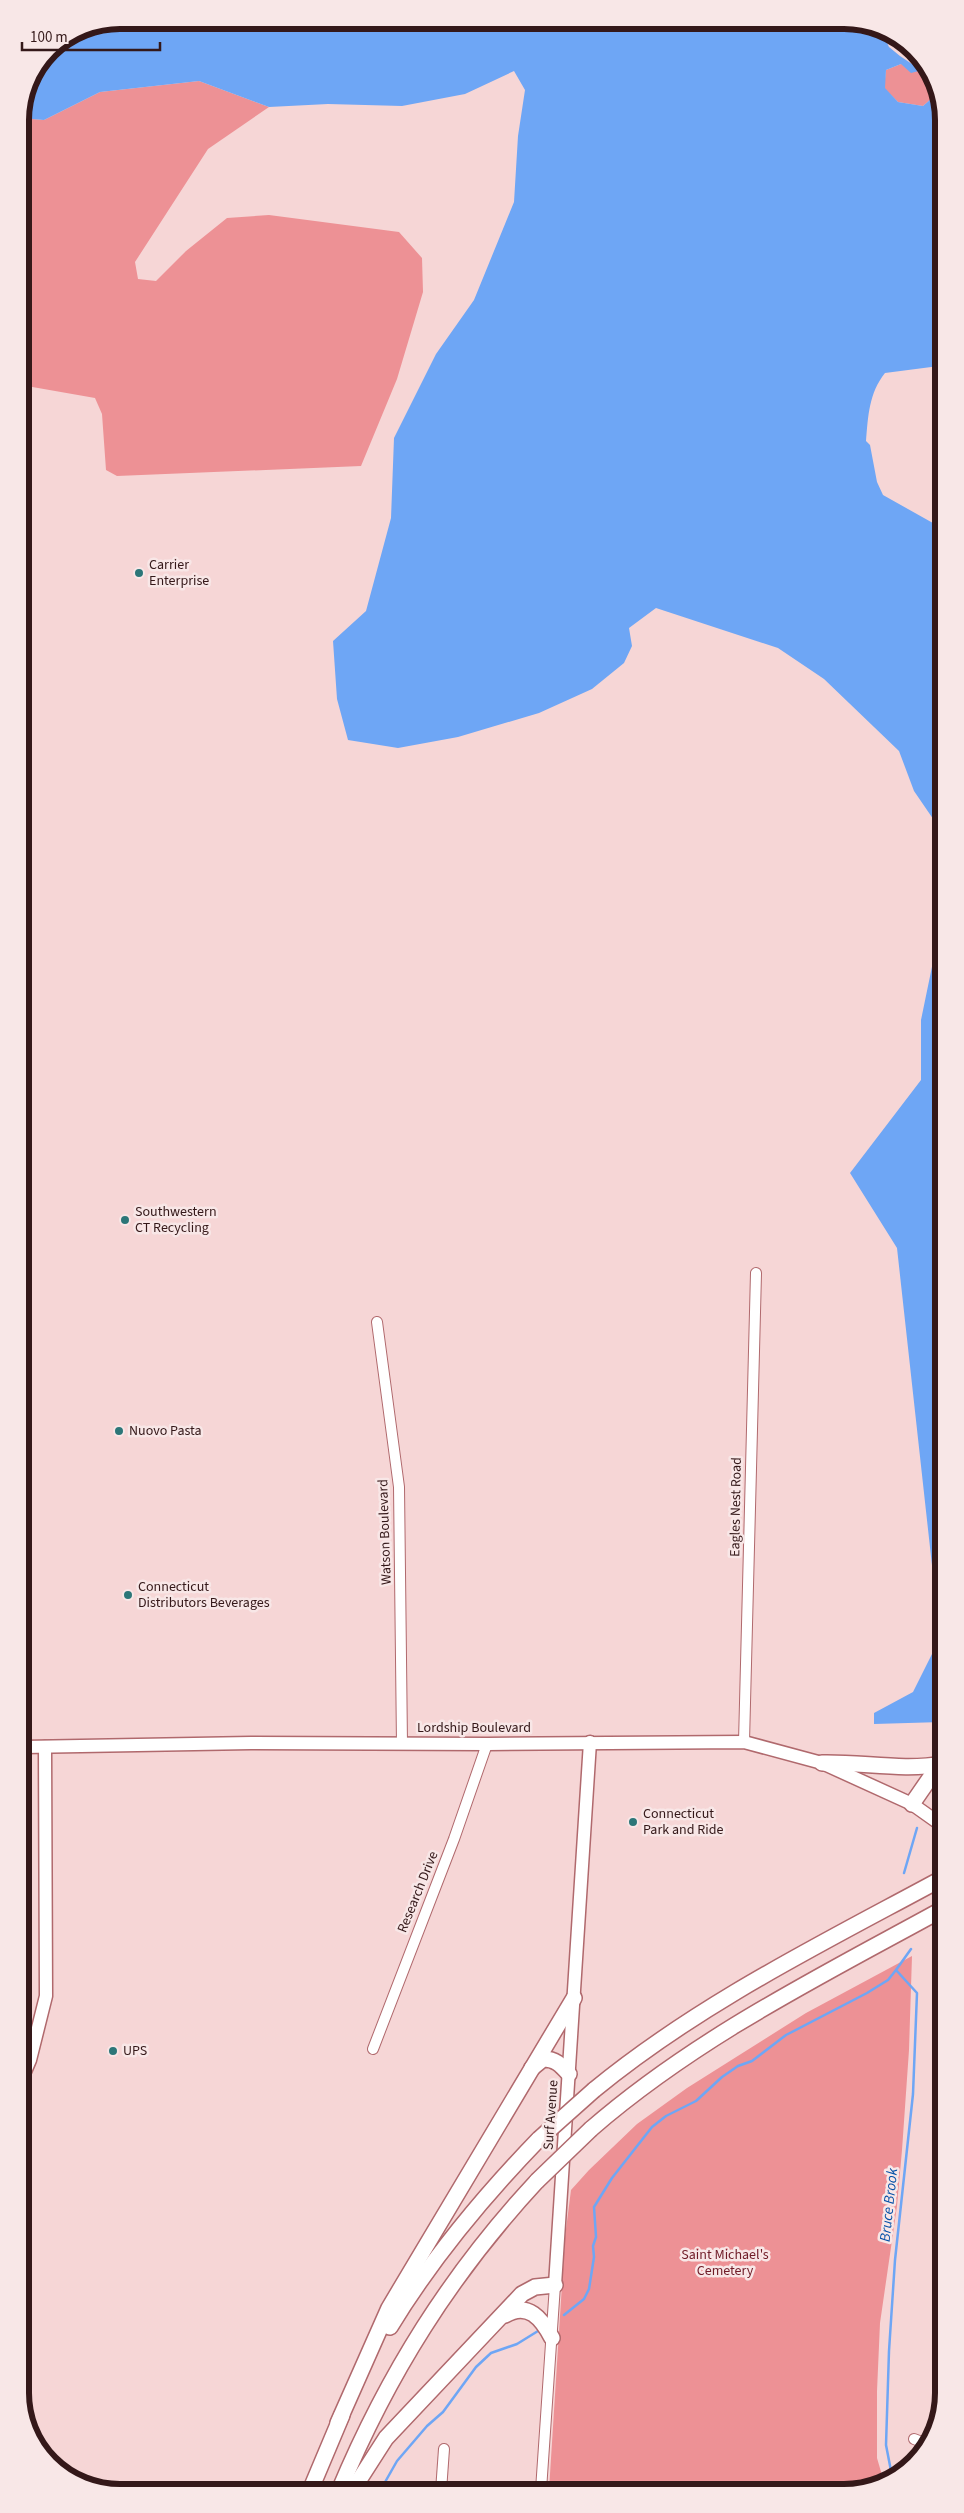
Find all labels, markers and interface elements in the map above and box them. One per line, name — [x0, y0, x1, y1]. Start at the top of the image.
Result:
scale bar — [22, 20, 160, 52]
text: 100 m — [30, 27, 68, 48]
place label: Carrier Enterprise — [149, 555, 209, 591]
marker: Carrier Enterprise — [133, 567, 145, 579]
place label: Southwestern CT Recycling — [135, 1202, 217, 1238]
marker: Southwestern CT Recycling — [119, 1214, 131, 1226]
place label: Nuovo Pasta — [129, 1421, 202, 1441]
marker: Nuovo Pasta — [113, 1425, 125, 1437]
street label: Eagles Nest Road — [725, 1457, 747, 1557]
street label: Watson Boulevard — [373, 1479, 397, 1585]
place label: Connecticut Distributors Beverages — [138, 1577, 270, 1613]
marker: Connecticut Distributors Beverages — [122, 1589, 134, 1601]
street label: Lordship Boulevard — [417, 1718, 531, 1738]
place label: Connecticut Park and Ride — [643, 1804, 723, 1840]
marker: Connecticut Park and Ride — [627, 1816, 639, 1828]
street label: Research Drive — [393, 1848, 443, 1936]
place label: UPS — [123, 2041, 147, 2061]
marker: UPS — [107, 2045, 119, 2057]
street label: Surf Avenue — [539, 2079, 563, 2151]
water label: Bruce Brook — [875, 2166, 903, 2243]
park label: Saint Michael's Cemetery — [681, 2245, 769, 2281]

